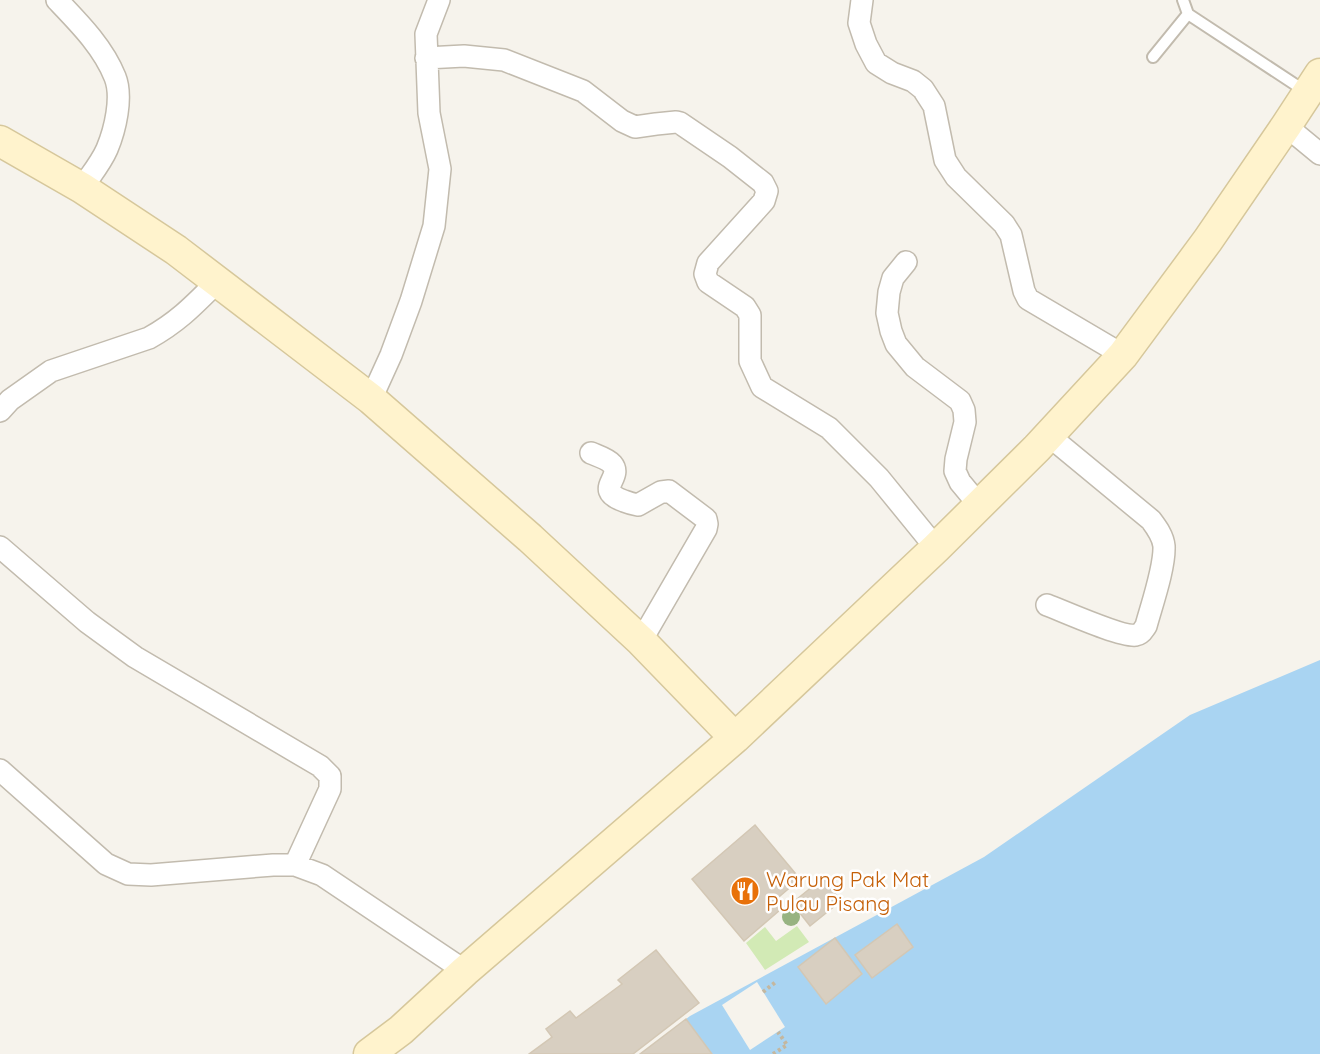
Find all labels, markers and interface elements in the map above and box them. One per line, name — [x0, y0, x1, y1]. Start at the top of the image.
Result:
place label: Warung Pak Mat Pulau Pisang — [766, 866, 929, 916]
restaurant icon: Warung Pak Mat Pulau Pisang — [729, 875, 761, 907]

